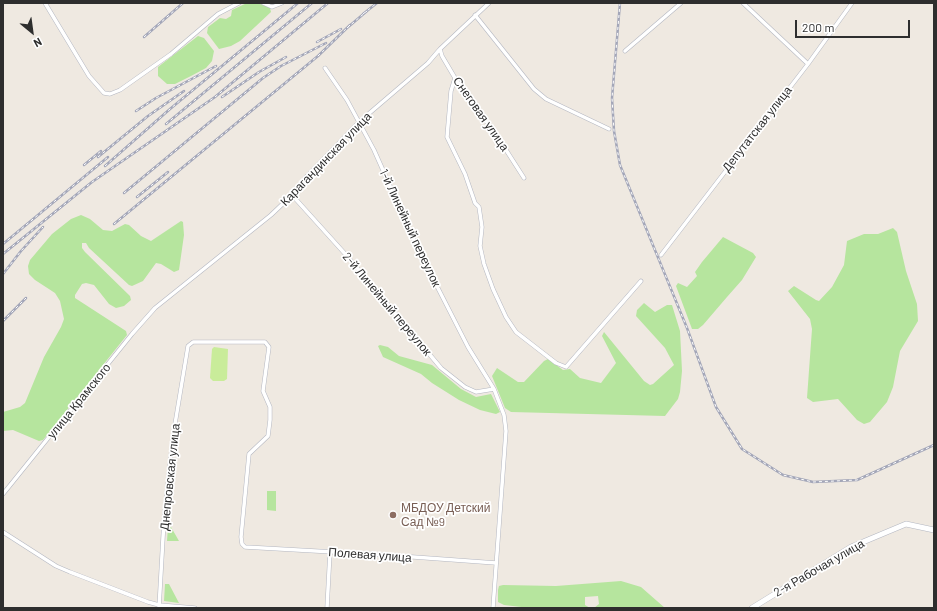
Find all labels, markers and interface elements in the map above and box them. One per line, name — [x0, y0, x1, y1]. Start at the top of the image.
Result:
north arrow — [12, 12, 52, 52]
scale bar — [797, 12, 912, 38]
text: 200 m — [802, 20, 834, 34]
text: N — [32, 35, 44, 50]
street label: Снеговая улица — [450, 74, 512, 154]
street label: Депутатская улица — [719, 83, 795, 175]
street label: Карагандинская улица — [277, 109, 375, 209]
street label: 1-й Линейный переулок — [376, 167, 444, 289]
street label: 2-й Линейный переулок — [340, 249, 434, 359]
street label: улица Крамского — [44, 360, 114, 442]
street label: Днепровская улица — [157, 423, 183, 531]
place label: МБДОУ Детский Сад №9 — [401, 501, 491, 529]
marker: МБДОУ Детский Сад №9 — [388, 510, 398, 520]
street label: 2-я Рабочая улица — [771, 536, 867, 600]
street label: Полевая улица — [328, 545, 412, 565]

